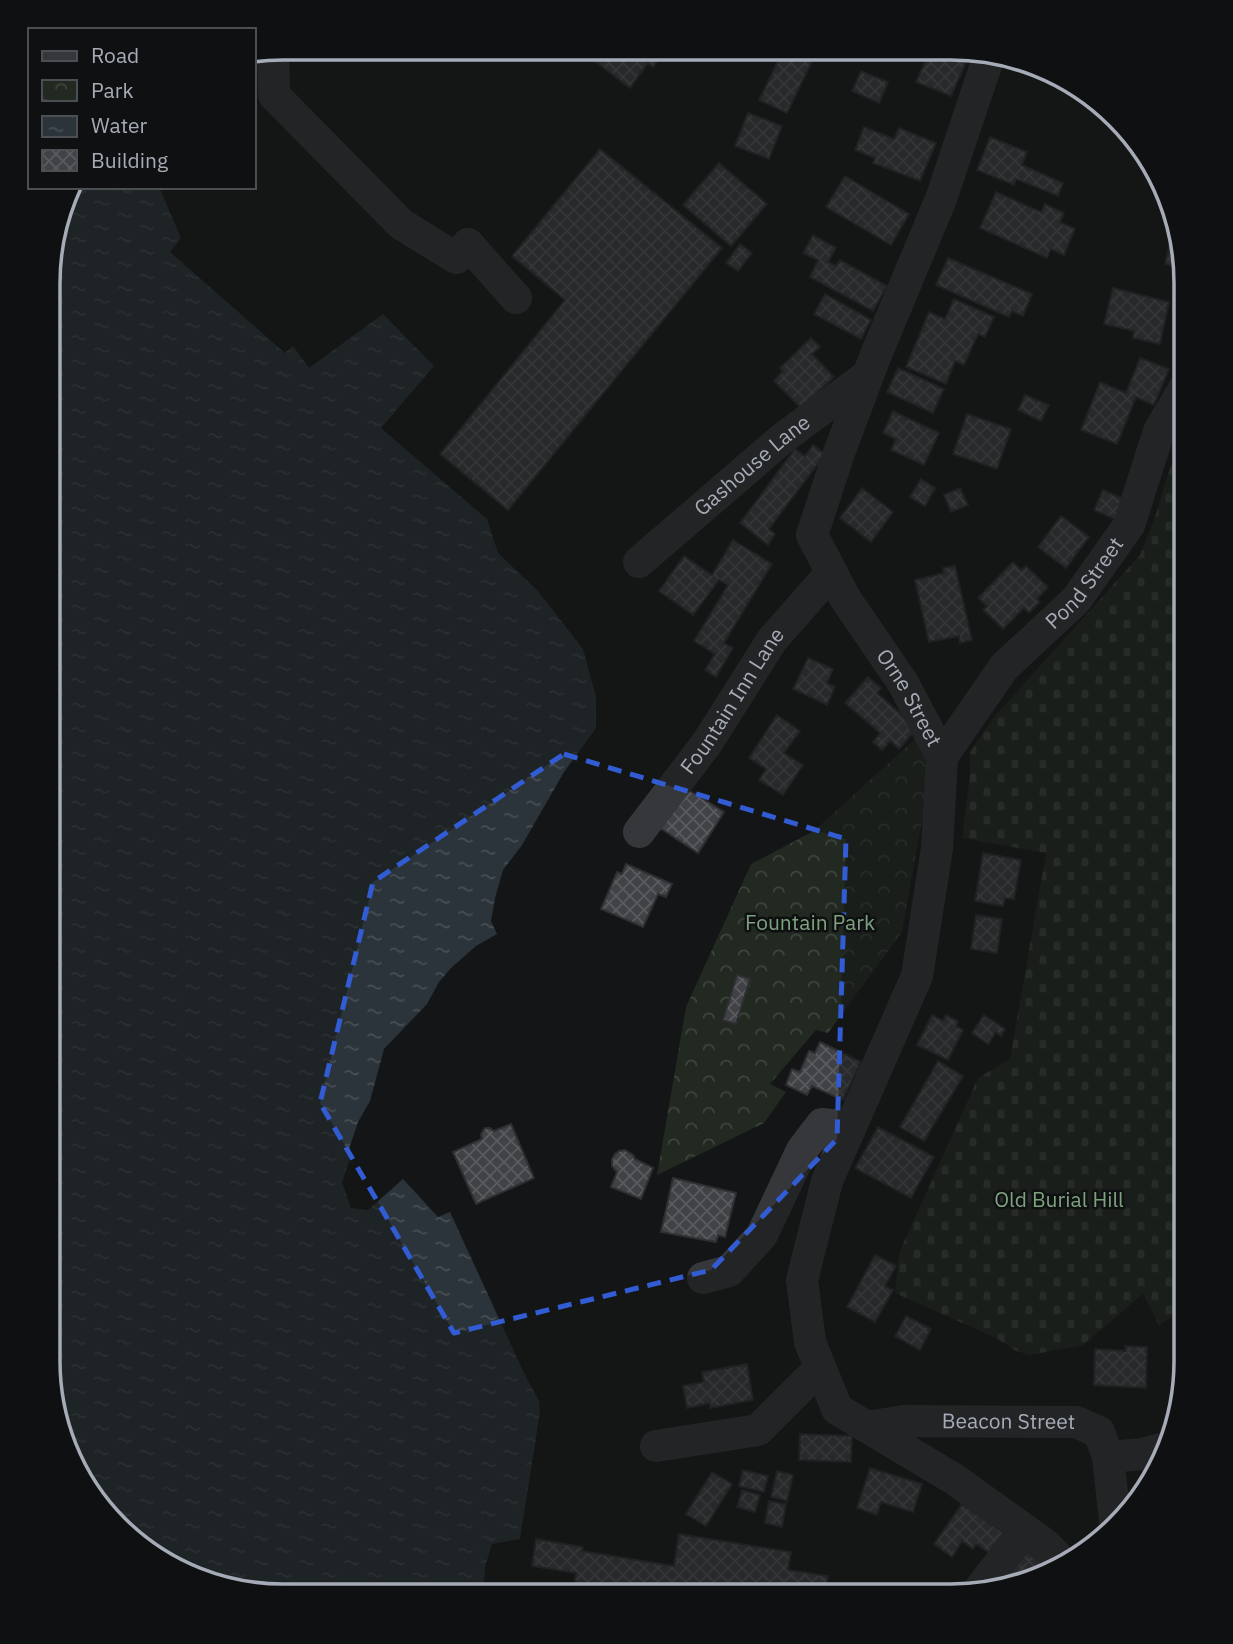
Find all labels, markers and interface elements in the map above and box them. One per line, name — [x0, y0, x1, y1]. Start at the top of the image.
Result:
legend — [28, 28, 256, 189]
text: Road — [91, 41, 139, 69]
text: Park — [91, 76, 134, 104]
text: Water — [91, 111, 148, 139]
text: Building — [91, 146, 168, 174]
street label: Gashouse Lane — [688, 408, 815, 521]
street label: Pond Street — [1039, 531, 1129, 635]
street label: Fountain Inn Lane — [673, 621, 790, 780]
street label: Orne Street — [871, 643, 949, 751]
park label: Fountain Park — [745, 908, 875, 936]
park label: Old Burial Hill — [994, 1185, 1124, 1213]
street label: Beacon Street — [942, 1406, 1075, 1435]

